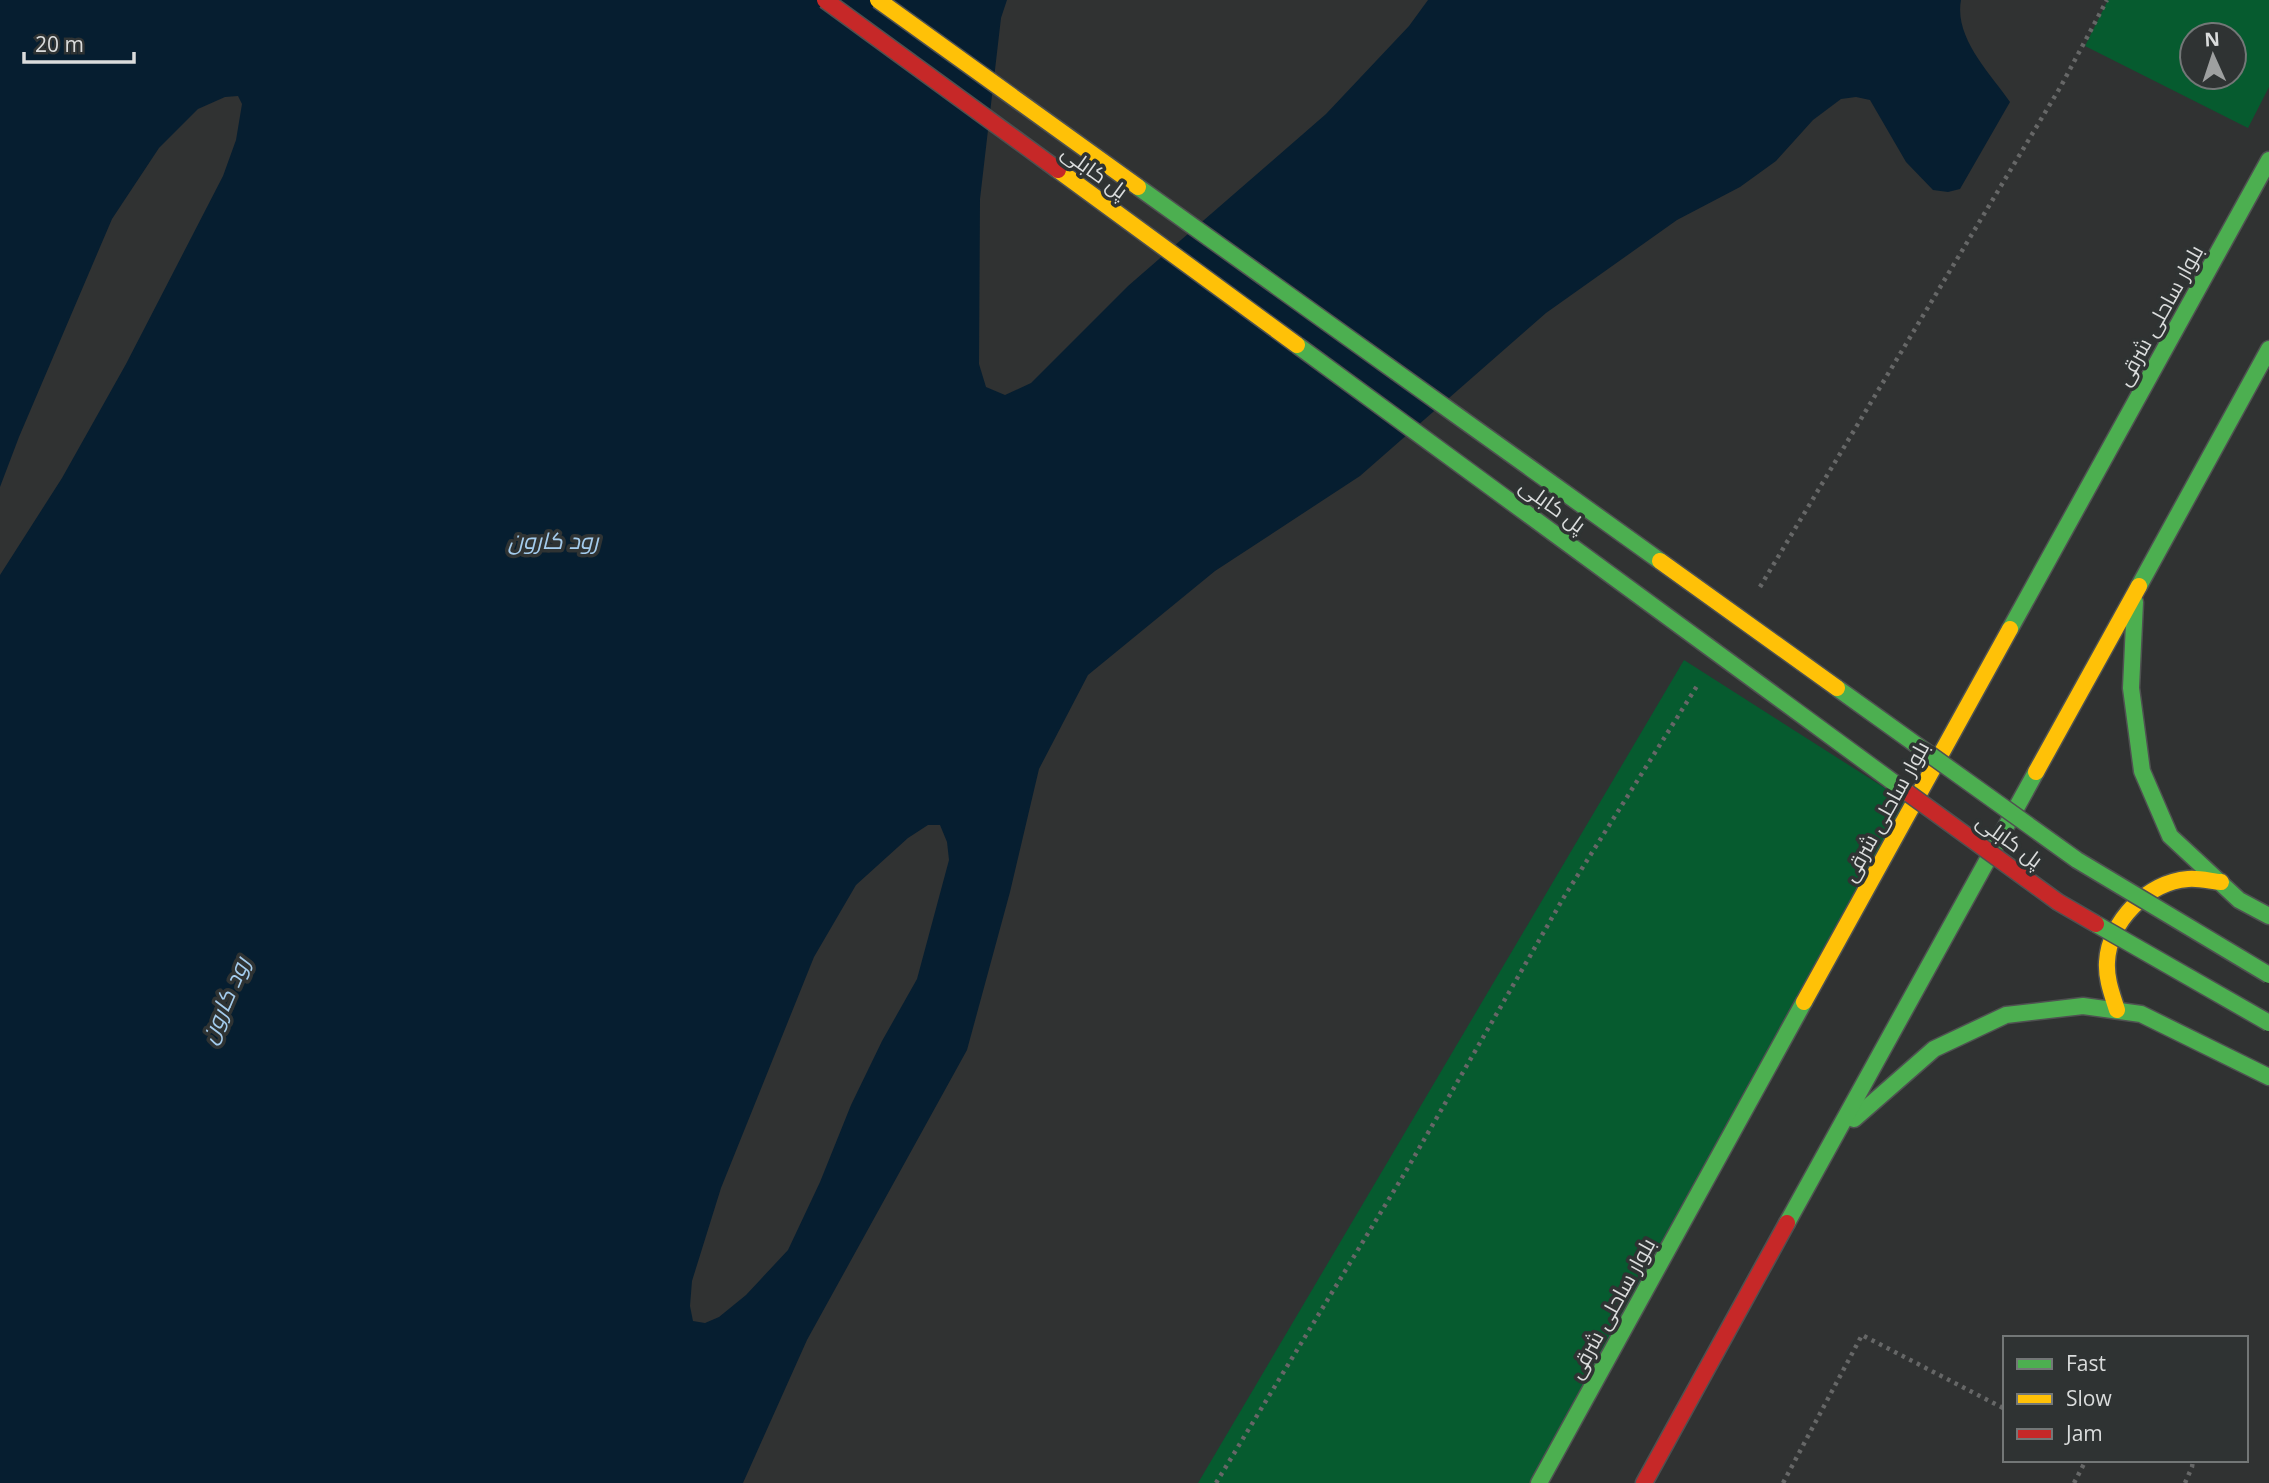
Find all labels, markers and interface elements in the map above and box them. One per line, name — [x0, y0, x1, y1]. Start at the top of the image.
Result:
scale bar — [24, 21, 135, 65]
north arrow — [2178, 21, 2248, 91]
text: N — [2204, 26, 2221, 52]
text: 20 m — [35, 30, 84, 58]
street label: پل کابلی — [1056, 137, 1134, 206]
street label: بلوار ساحلی شرقی — [2109, 240, 2209, 390]
street label: پل کابلی — [1514, 471, 1592, 540]
water label: رود کارون — [508, 524, 600, 556]
street label: بلوار ساحلی شرقی — [1835, 736, 1935, 886]
street label: پل کابلی — [1971, 806, 2049, 875]
water label: رود کارون — [192, 950, 257, 1048]
street label: بلوار ساحلی شرقی — [1561, 1233, 1661, 1383]
legend — [2003, 1336, 2248, 1462]
text: Fast — [2066, 1349, 2106, 1377]
text: Slow — [2066, 1384, 2112, 1412]
text: Jam — [2064, 1419, 2103, 1447]

